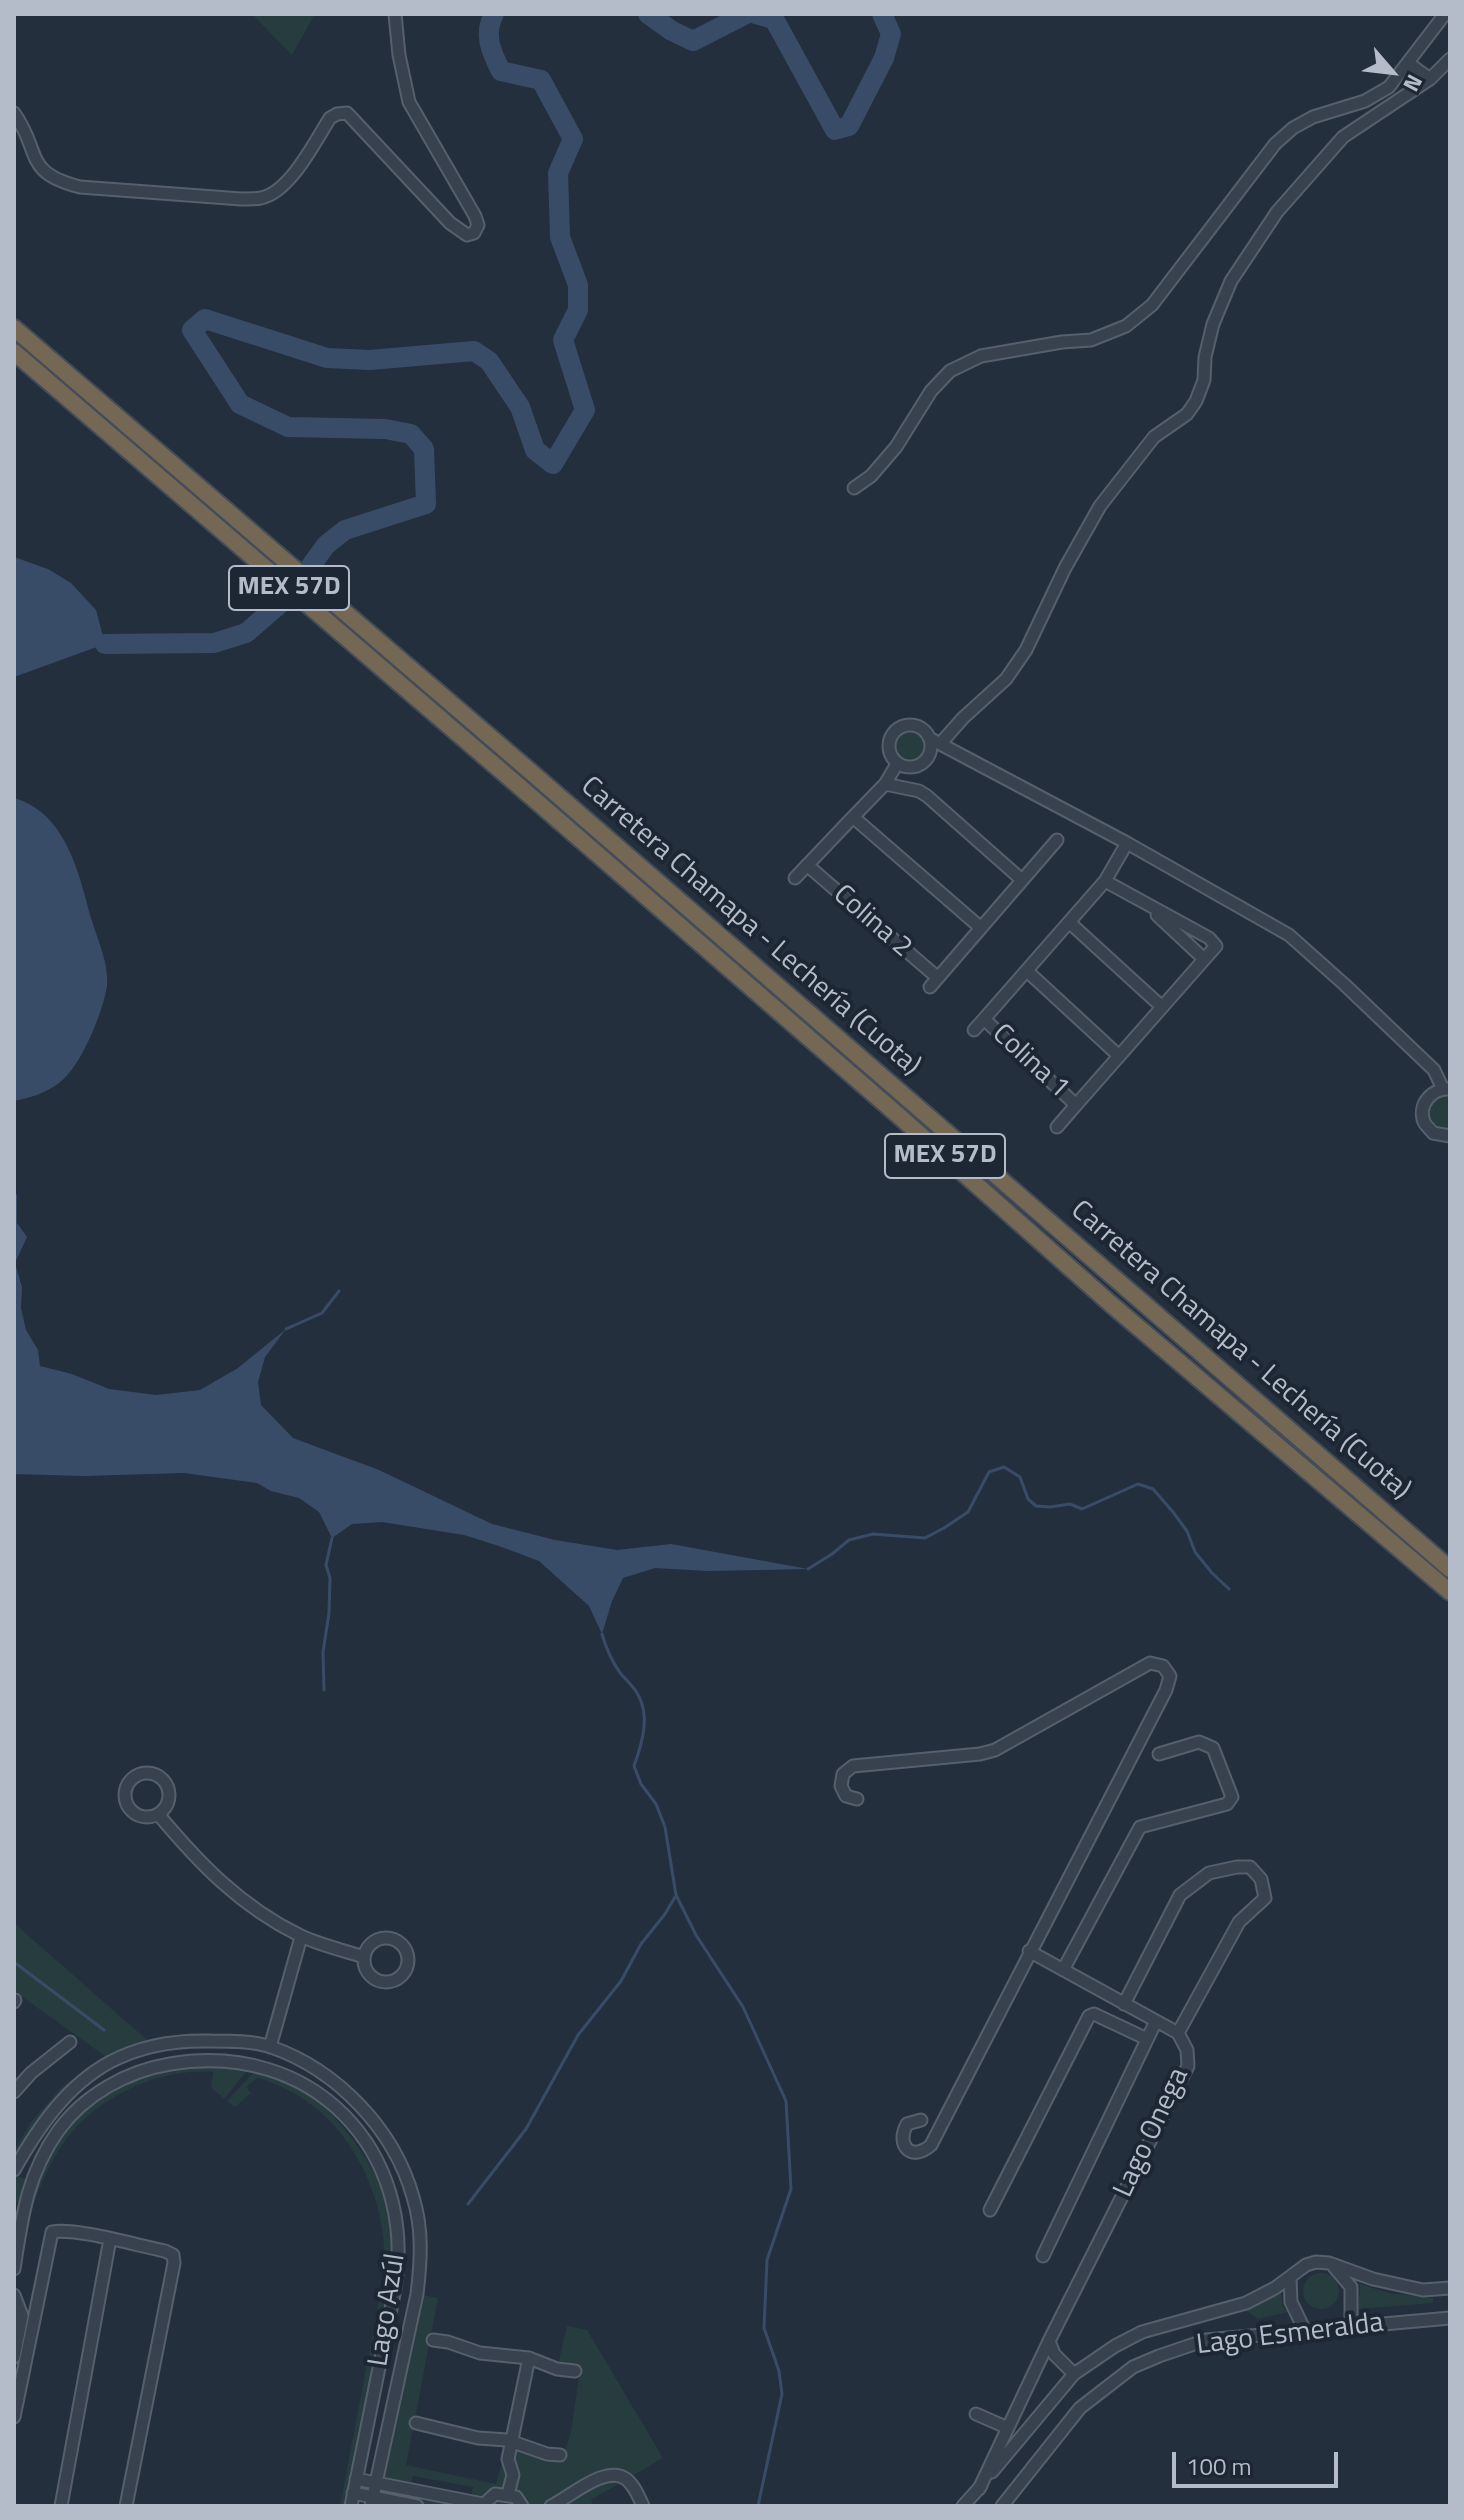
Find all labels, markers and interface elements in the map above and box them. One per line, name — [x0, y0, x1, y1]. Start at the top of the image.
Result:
north arrow — [1352, 32, 1432, 112]
text: N — [1395, 69, 1432, 98]
road number: MEX 57D — [229, 566, 349, 610]
street label: Carretera Chamapa - Lechería (Cuota) — [573, 770, 927, 1084]
street label: Colina 2 — [826, 879, 918, 965]
street label: Colina 1 — [984, 1018, 1076, 1106]
road number: MEX 57D — [885, 1134, 1005, 1178]
street label: Carretera Chamapa - Lechería (Cuota) — [1063, 1194, 1417, 1508]
street label: Lago Onega — [1107, 2063, 1197, 2203]
street label: Lago Azúl — [363, 2251, 413, 2369]
street label: Lago Esmeralda — [1195, 2307, 1385, 2363]
scale bar — [1176, 2436, 1342, 2486]
text: 100 m — [1186, 2448, 1252, 2484]

